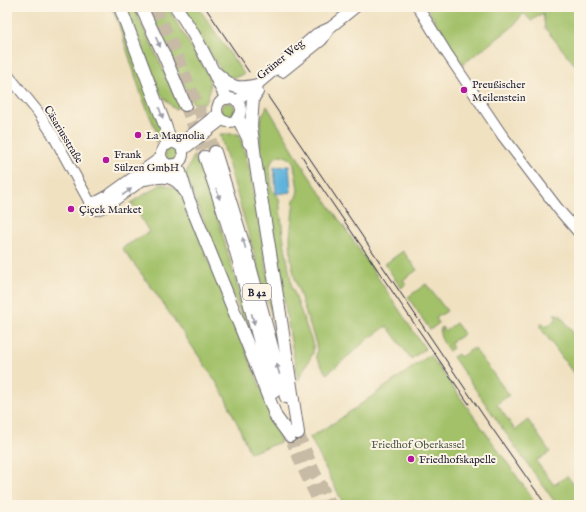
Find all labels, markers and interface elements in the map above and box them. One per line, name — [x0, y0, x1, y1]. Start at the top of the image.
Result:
street label: Grüner Weg — [254, 36, 308, 83]
one-way arrow — [155, 37, 161, 48]
place label: Preußischer Meilenstein — [472, 78, 526, 105]
marker: Preußischer Meilenstein — [459, 85, 469, 95]
street label: Cäsariusstraße — [40, 103, 86, 166]
one-way arrow — [158, 107, 164, 119]
place label: La Magnolia — [146, 129, 205, 143]
marker: La Magnolia — [133, 130, 143, 140]
place label: Frank Sülzen GmbH — [114, 148, 180, 175]
marker: Frank Sülzen GmbH — [101, 155, 111, 165]
one-way arrow — [122, 188, 133, 196]
one-way arrow — [215, 189, 221, 201]
place label: Çiçek Market — [79, 203, 142, 217]
marker: Çiçek Market — [66, 204, 76, 214]
one-way arrow — [241, 237, 247, 249]
road number: B 42 — [243, 284, 271, 300]
one-way arrow — [251, 313, 257, 325]
one-way arrow — [275, 363, 281, 375]
park label: Friedhof Oberkassel — [371, 438, 465, 452]
place label: Friedhofskapelle — [419, 453, 496, 467]
marker: Friedhofskapelle — [406, 454, 416, 464]

